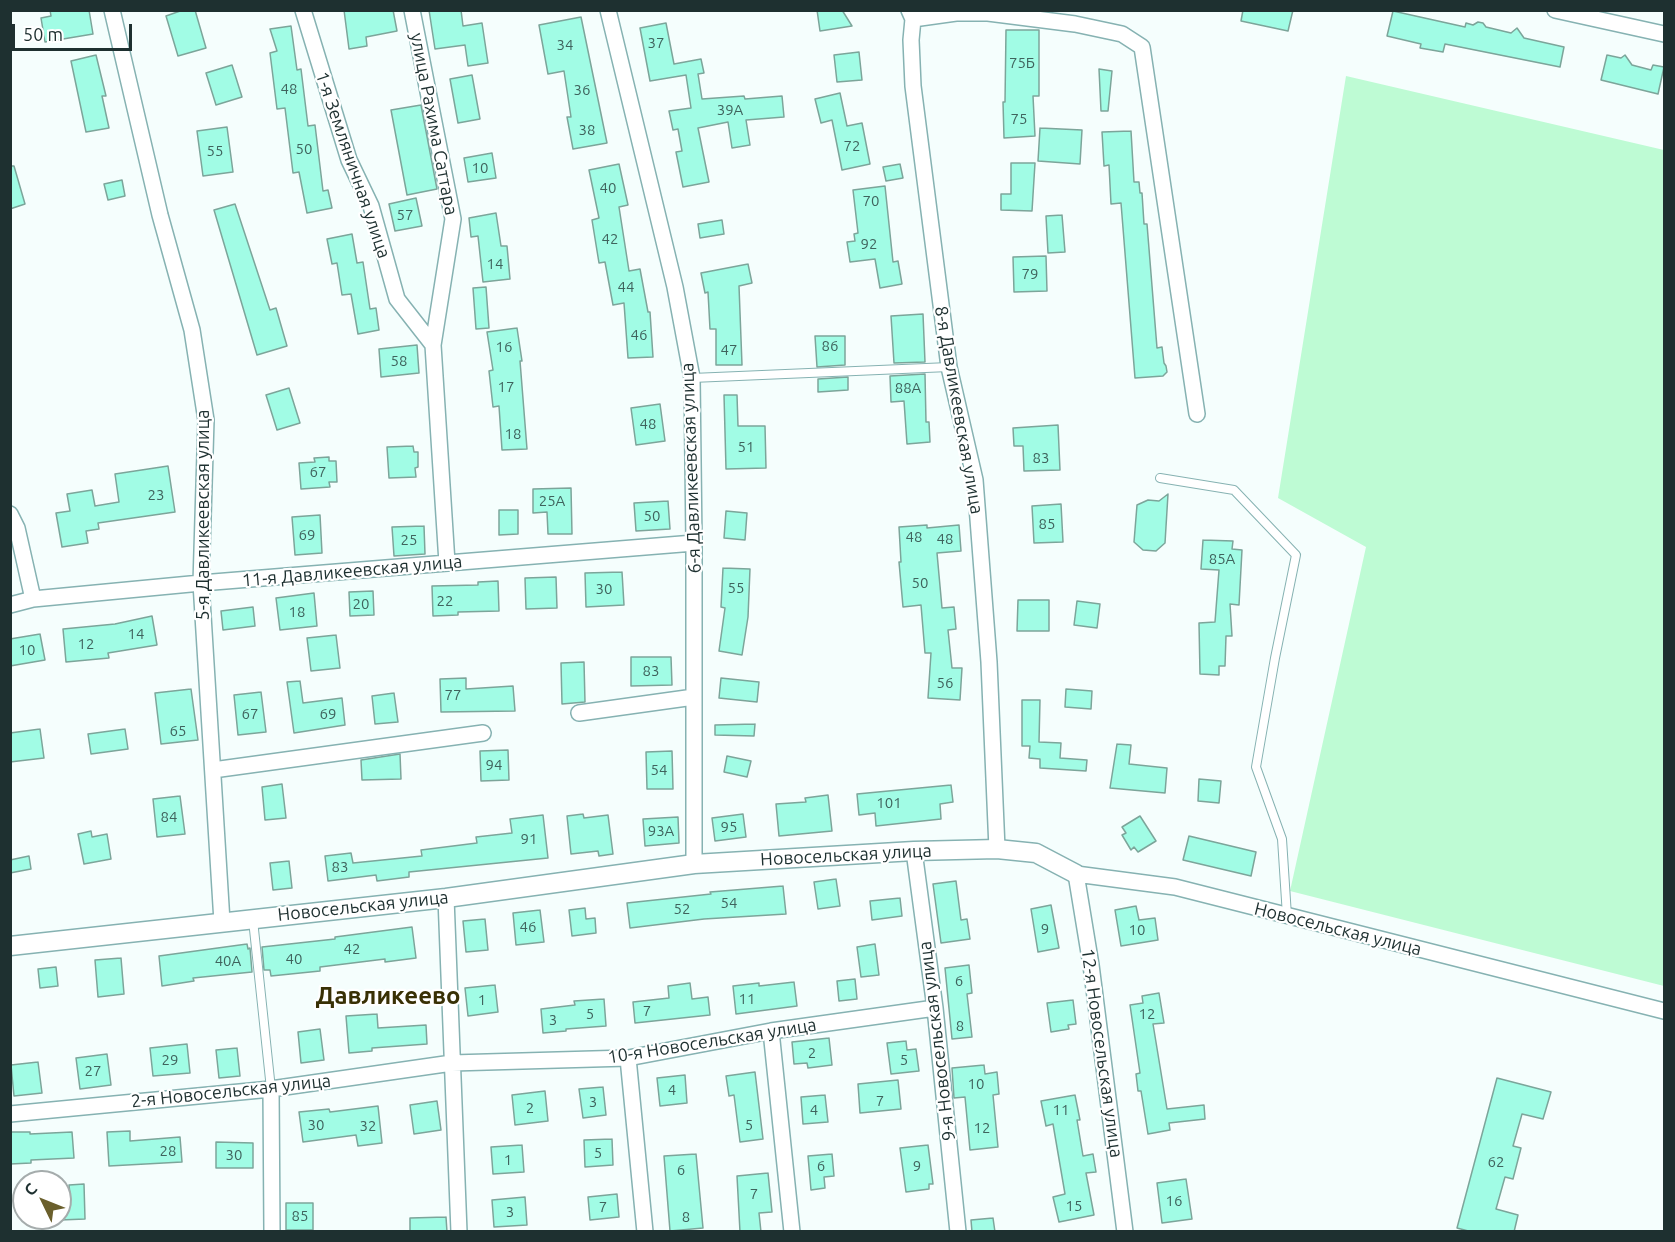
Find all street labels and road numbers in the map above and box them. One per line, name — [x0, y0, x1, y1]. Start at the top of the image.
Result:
street label: улица Рахима Саттара — [406, 31, 462, 217]
street label: 1-я Земляничная улица — [311, 69, 395, 261]
street label: 8-я Давликеевская улица — [930, 304, 988, 516]
street label: 6-я Давликеевская улица — [677, 362, 705, 574]
street label: 5-я Давликеевская улица — [192, 410, 214, 620]
street label: 11-я Давликеевская улица — [241, 551, 463, 591]
street label: Новосельская улица — [760, 840, 932, 870]
street label: Новосельская улица — [277, 886, 449, 926]
street label: Новосельская улица — [1252, 898, 1424, 960]
street label: 9-я Новосельская улица — [914, 940, 960, 1142]
street label: 12-я Новосельская улица — [1077, 947, 1127, 1159]
street label: 10-я Новосельская улица — [606, 1014, 818, 1068]
street label: 2-я Новосельская улица — [130, 1070, 332, 1112]

